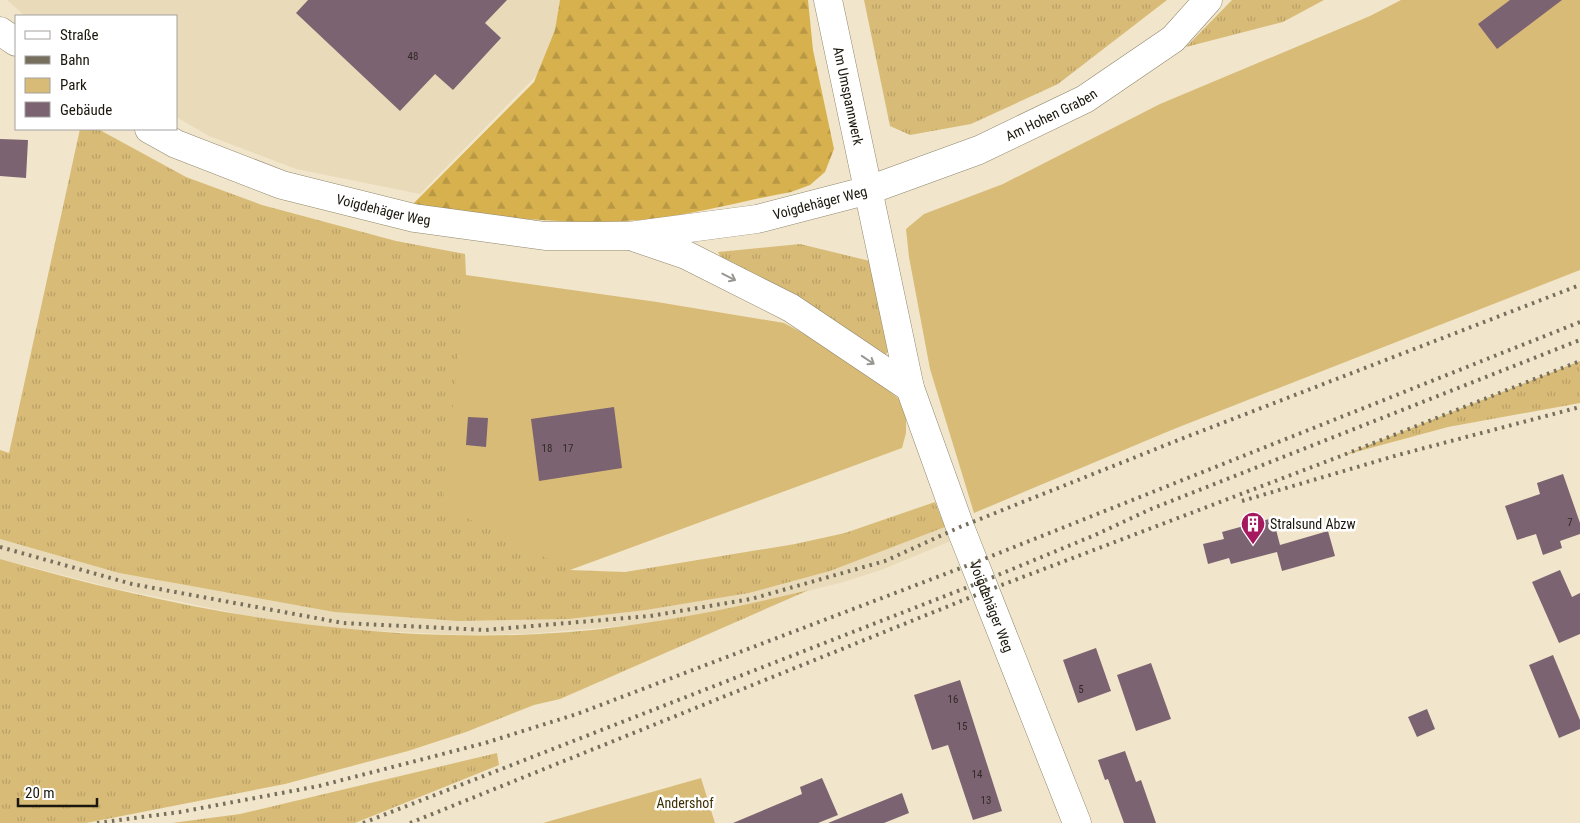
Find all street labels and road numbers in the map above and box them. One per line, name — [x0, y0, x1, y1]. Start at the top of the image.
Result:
street label: Am Umspannwerk — [830, 45, 867, 147]
street label: Am Hohen Graben — [1003, 85, 1100, 144]
street label: Voigdehäger Weg — [771, 183, 869, 223]
street label: Voigdehäger Weg — [335, 191, 432, 228]
street label: Voigdehäger Weg — [966, 559, 1017, 655]

